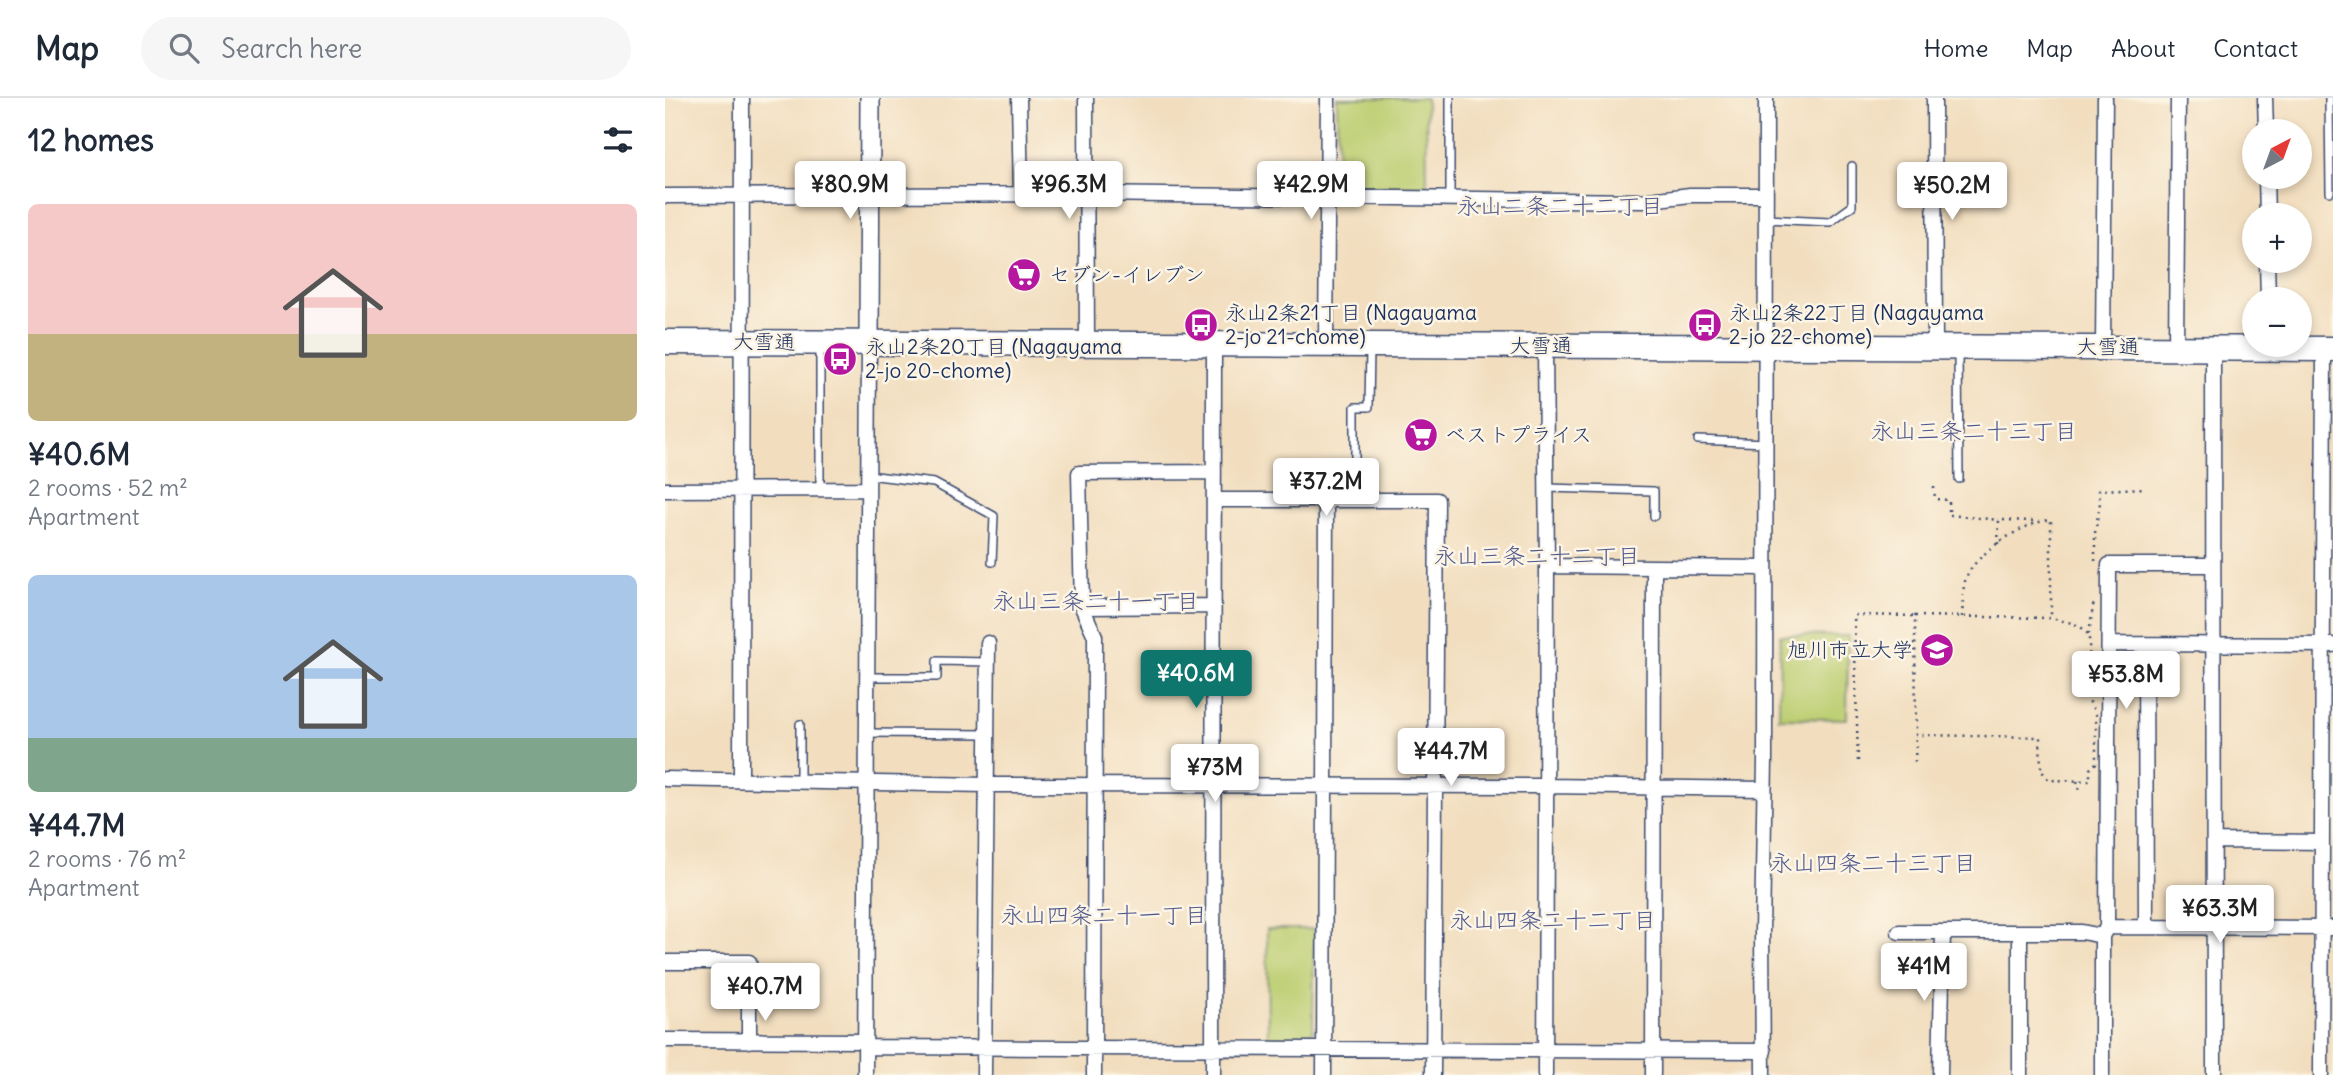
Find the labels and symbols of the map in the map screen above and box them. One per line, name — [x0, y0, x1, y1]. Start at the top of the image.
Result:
north arrow — [2242, 119, 2312, 189]
pin: ¥80.9M — [793, 162, 907, 221]
pin: ¥96.3M — [1012, 162, 1126, 221]
pin: ¥42.9M — [1254, 162, 1368, 221]
pin: ¥50.2M — [1895, 162, 2009, 222]
district label: 永山二条二十二丁目 — [1457, 191, 1664, 220]
supermarket icon: セブン-イレブン — [1005, 256, 1043, 294]
place label: セブン-イレブン — [1049, 261, 1205, 288]
place label: 永山2条21丁目 (Nagayama 2-jo 21-chome) — [1225, 299, 1477, 350]
place label: 永山2条22丁目 (Nagayama 2-jo 22-chome) — [1729, 299, 1984, 350]
bus stop icon: 永山2条21丁目 (Nagayama 2-jo 21-chome) — [1182, 306, 1220, 344]
bus stop icon: 永山2条22丁目 (Nagayama 2-jo 22-chome) — [1686, 306, 1724, 344]
street label: 大雪通 — [732, 327, 796, 356]
street label: 大雪通 — [1510, 332, 1573, 359]
place label: 永山2条20丁目 (Nagayama 2-jo 20-chome) — [865, 333, 1122, 384]
street label: 大雪通 — [2077, 333, 2140, 360]
bus stop icon: 永山2条20丁目 (Nagayama 2-jo 20-chome) — [821, 340, 859, 378]
supermarket icon: ベストプライス — [1402, 416, 1440, 454]
district label: 永山三条二十三丁目 — [1871, 416, 2078, 445]
place label: ベストプライス — [1445, 421, 1592, 448]
pin: ¥37.2M — [1269, 458, 1383, 518]
district label: 永山三条二十二丁目 — [1434, 541, 1641, 570]
district label: 永山三条二十一丁目 — [993, 586, 1200, 615]
school or university icon: 旭川市立大学 — [1918, 631, 1956, 669]
place label: 旭川市立大学 — [1787, 636, 1913, 663]
pin: ¥40.6M — [1139, 650, 1253, 710]
pin: ¥53.8M — [2069, 652, 2183, 711]
pin: ¥44.7M — [1394, 728, 1508, 788]
pin: ¥73M — [1174, 744, 1256, 804]
district label: 永山四条二十三丁目 — [1770, 848, 1977, 877]
pin: ¥63.3M — [2163, 886, 2277, 945]
district label: 永山四条二十一丁目 — [1001, 900, 1208, 929]
district label: 永山四条二十二丁目 — [1450, 905, 1657, 934]
pin: ¥41M — [1883, 944, 1965, 1003]
pin: ¥40.7M — [708, 964, 822, 1023]

